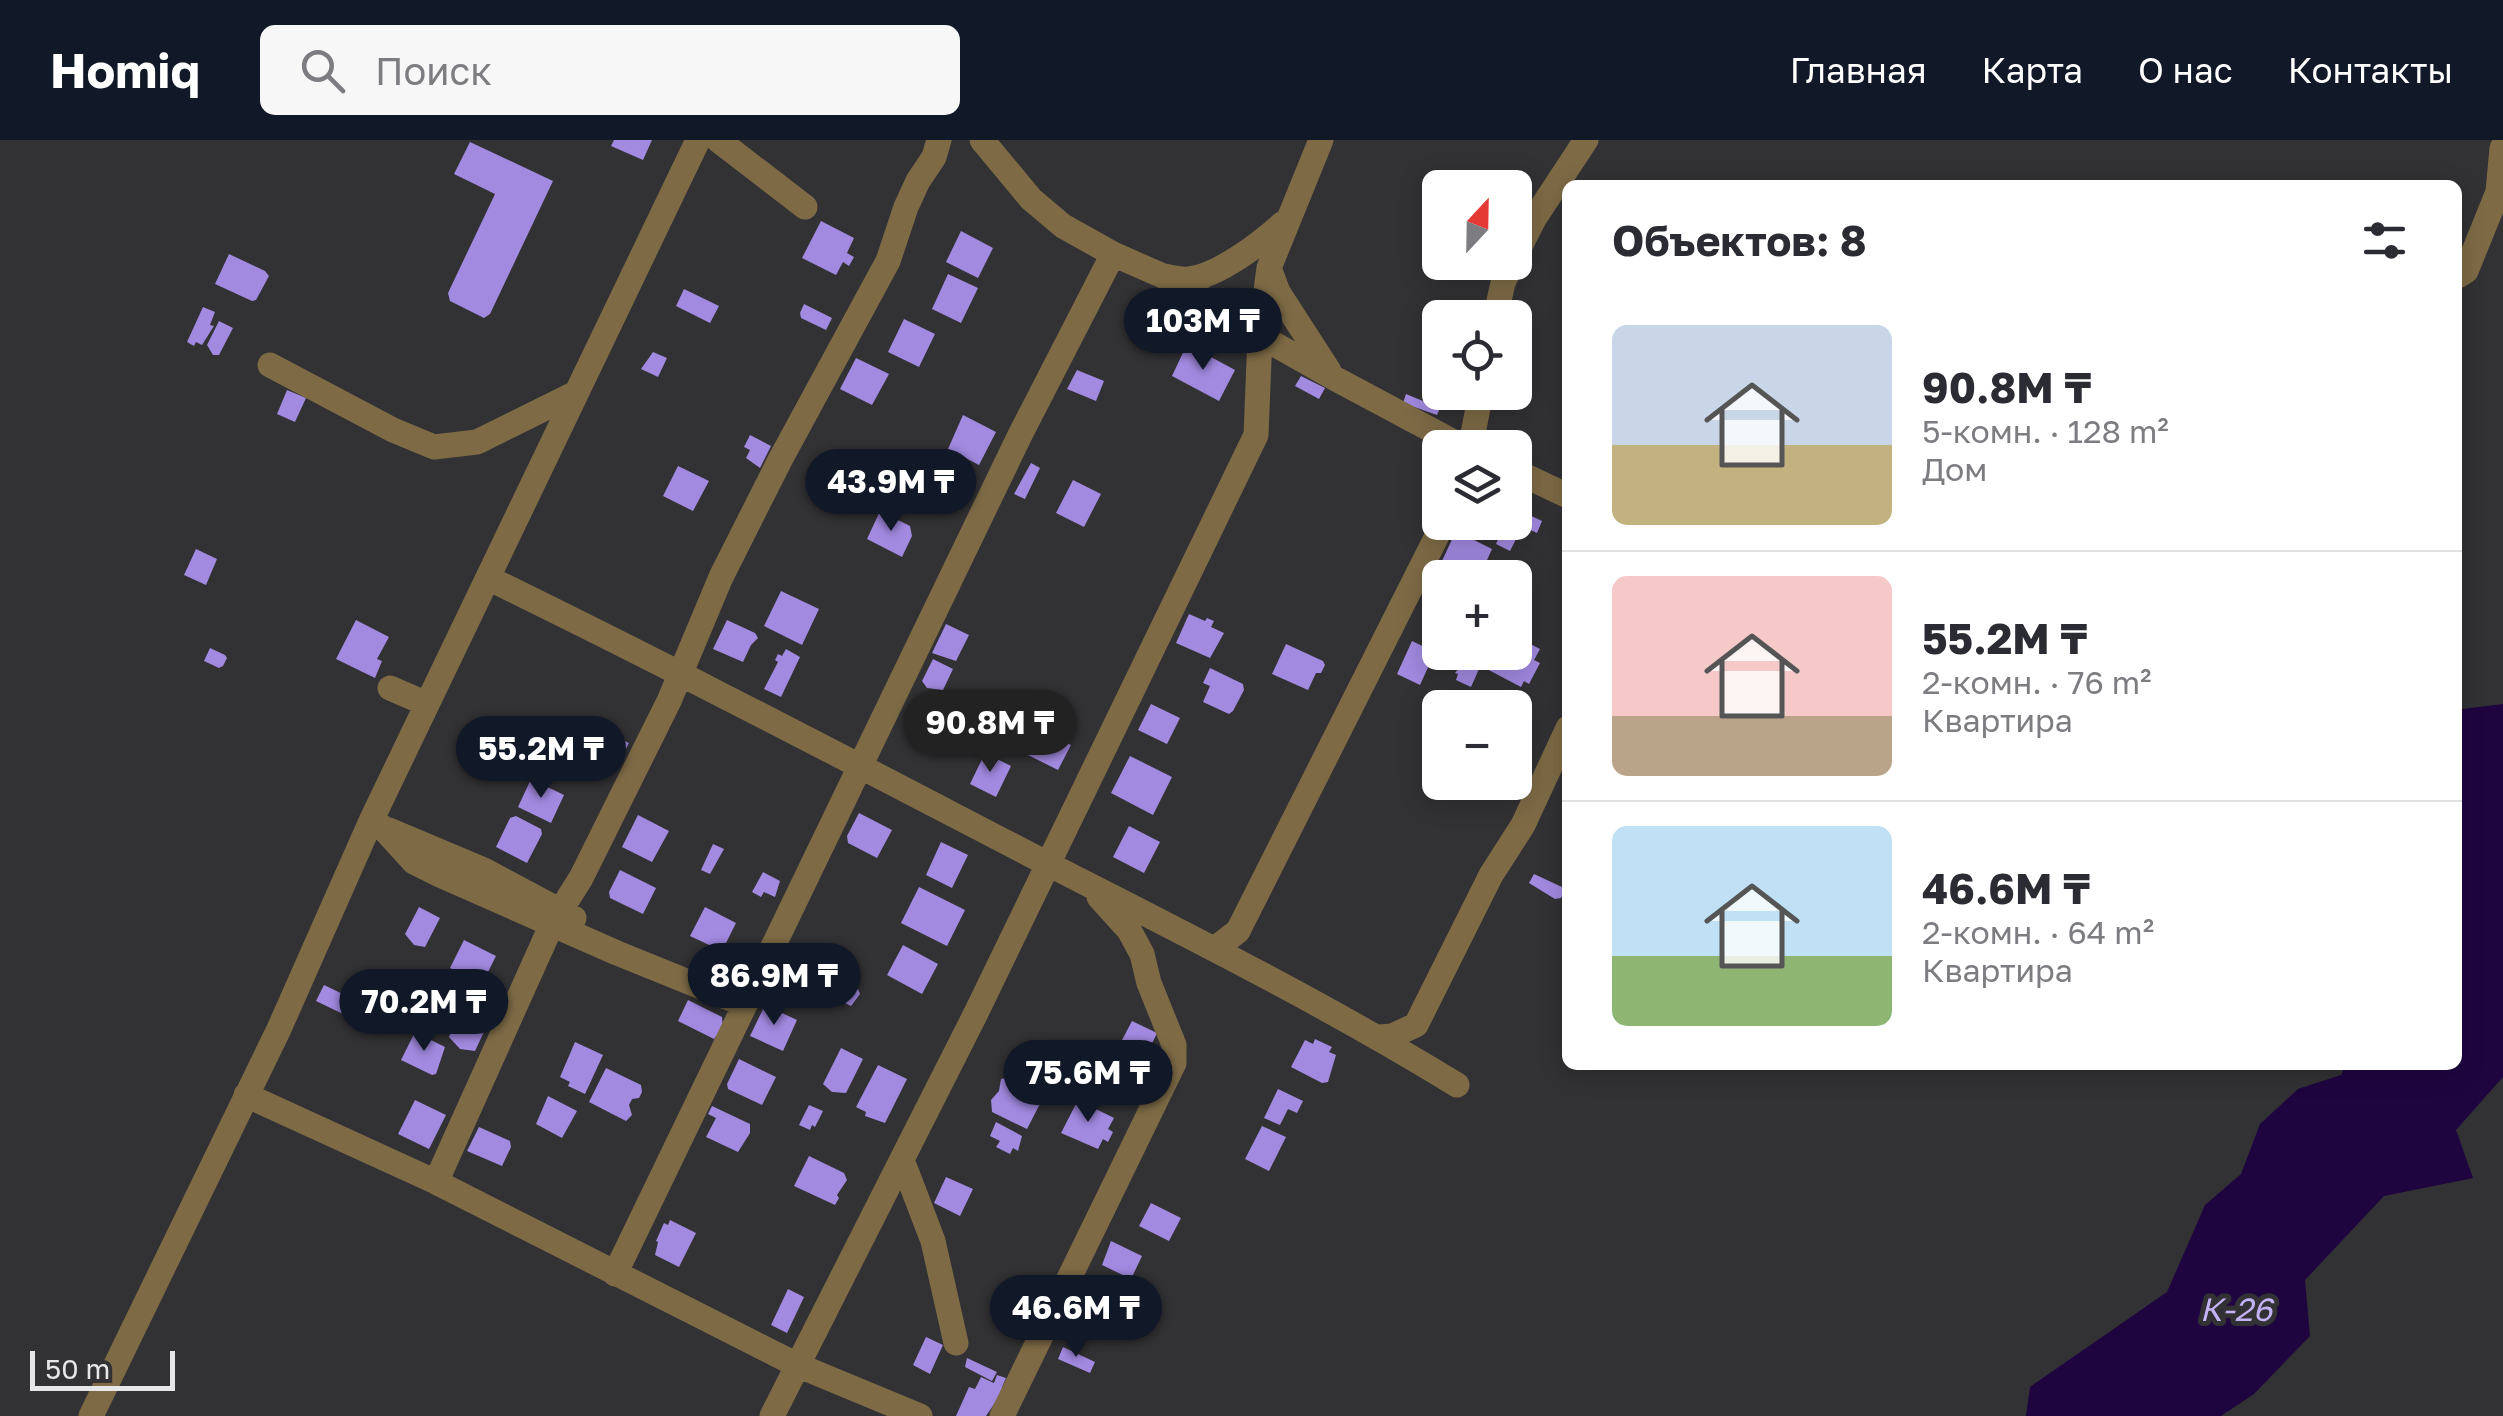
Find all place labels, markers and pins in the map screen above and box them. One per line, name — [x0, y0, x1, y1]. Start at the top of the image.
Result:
pin: 103M ₸ — [1122, 288, 1284, 373]
pin: 43.9M ₸ — [799, 449, 983, 534]
pin: 90.8M ₸ — [898, 690, 1082, 775]
pin: 55.2M ₸ — [449, 716, 633, 801]
pin: 86.9M ₸ — [682, 943, 866, 1028]
pin: 70.2M ₸ — [332, 969, 516, 1054]
pin: 75.6M ₸ — [996, 1040, 1180, 1125]
pin: 46.6M ₸ — [984, 1275, 1168, 1360]

